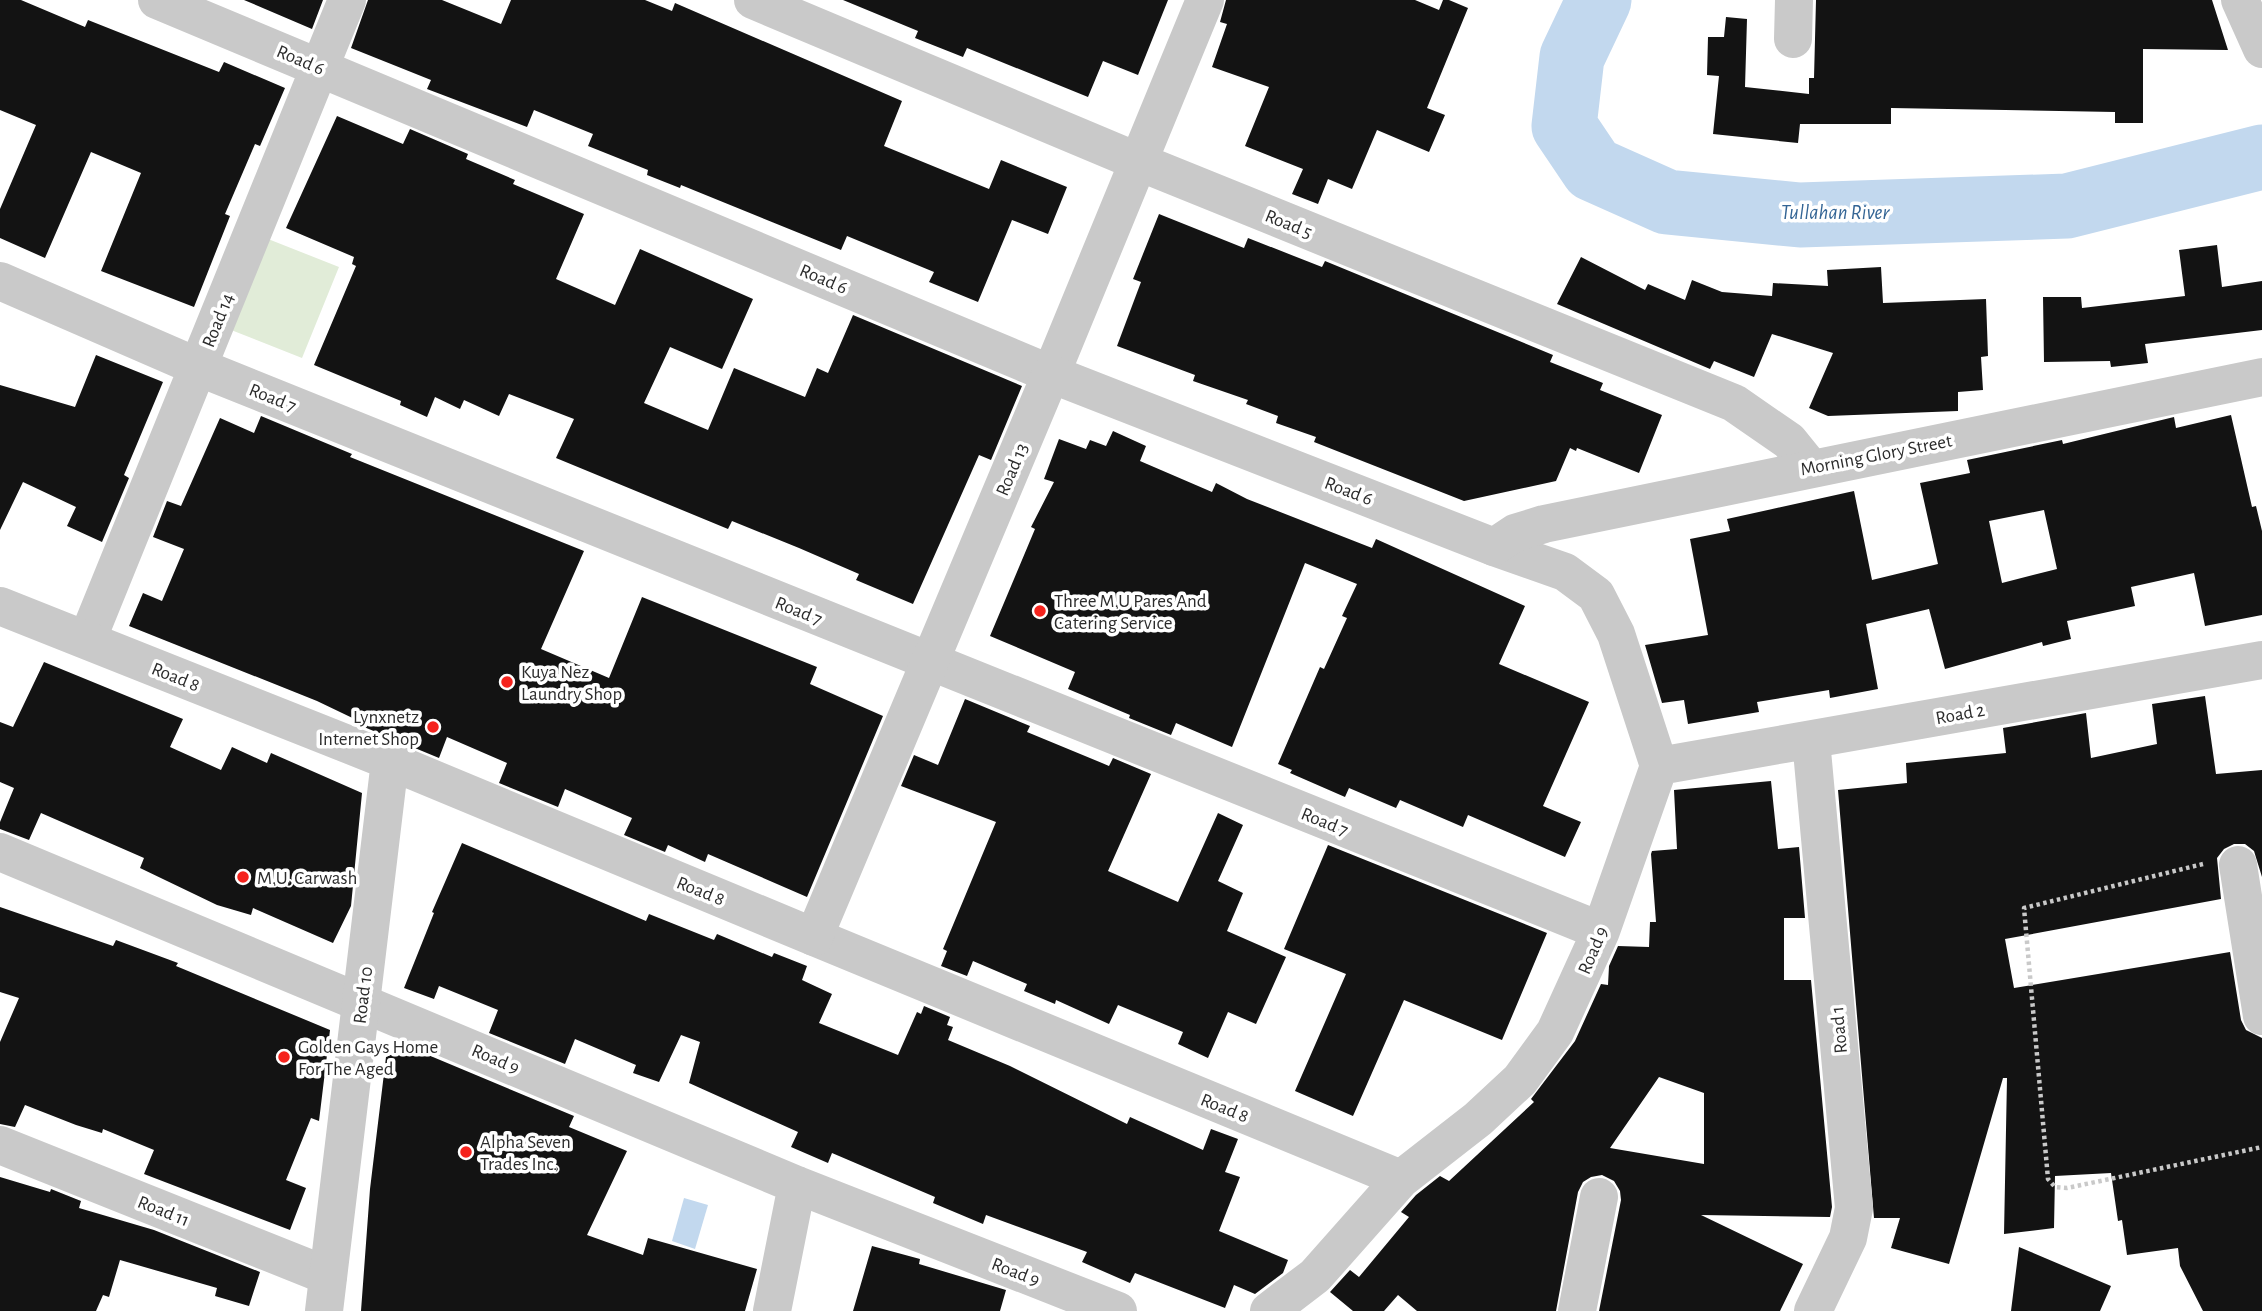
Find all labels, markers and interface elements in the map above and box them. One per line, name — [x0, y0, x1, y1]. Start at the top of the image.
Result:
street label: Road 6 — [274, 42, 327, 79]
water label: Tullahan River — [1781, 202, 1890, 223]
street label: Road 5 — [1262, 206, 1315, 242]
street label: Road 6 — [797, 261, 850, 298]
street label: Road 14 — [199, 291, 238, 350]
street label: Road 7 — [246, 380, 299, 416]
street label: Morning Glory Street — [1799, 431, 1954, 479]
street label: Road 13 — [993, 440, 1032, 499]
street label: Road 6 — [1322, 474, 1375, 509]
place label: Three M.U Pares And Catering Service — [1054, 592, 1207, 633]
street label: Road 7 — [772, 593, 825, 629]
marker: Three M.U Pares And Catering Service — [1032, 603, 1048, 619]
street label: Road 8 — [149, 659, 202, 696]
place label: Kuya Nez Laundry Shop — [521, 663, 622, 704]
marker: Kuya Nez Laundry Shop — [499, 674, 515, 690]
street label: Road 2 — [1934, 701, 1987, 728]
place label: Lynxnetz Internet Shop — [318, 708, 419, 749]
marker: Lynxnetz Internet Shop — [425, 719, 441, 735]
street label: Road 7 — [1298, 804, 1351, 840]
marker: M.U. Carwash — [235, 869, 251, 885]
place label: M.U. Carwash — [257, 869, 357, 888]
street label: Road 8 — [674, 873, 727, 910]
street label: Road 9 — [1575, 924, 1612, 977]
street label: Road 10 — [351, 965, 376, 1025]
street label: Road 1 — [1828, 1005, 1851, 1054]
place label: Golden Gays Home For The Aged — [298, 1038, 438, 1079]
street label: Road 9 — [469, 1041, 522, 1078]
marker: Golden Gays Home For The Aged — [276, 1049, 292, 1065]
street label: Road 8 — [1198, 1090, 1251, 1127]
place label: Alpha Seven Trades Inc. — [480, 1133, 571, 1174]
marker: Alpha Seven Trades Inc. — [458, 1144, 474, 1160]
street label: Road 11 — [135, 1192, 192, 1230]
street label: Road 9 — [989, 1255, 1042, 1290]

